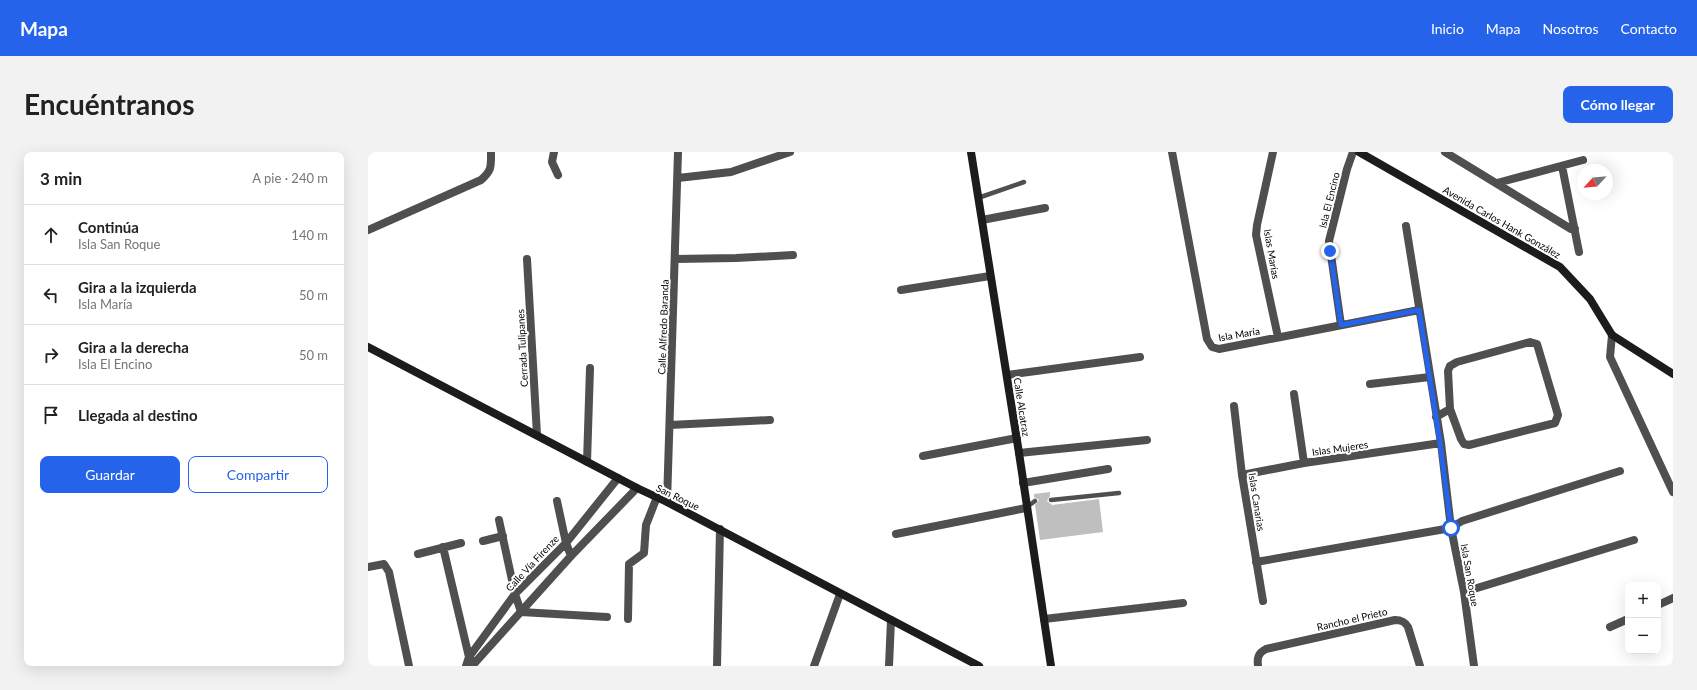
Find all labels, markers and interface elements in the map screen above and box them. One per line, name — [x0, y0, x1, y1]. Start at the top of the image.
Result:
text: Mapa — [20, 17, 68, 40]
text: Inicio — [1431, 20, 1464, 37]
text: Mapa — [1486, 20, 1520, 37]
text: Nosotros — [1542, 20, 1599, 37]
text: Contacto — [1621, 20, 1677, 37]
button: Cómo llegar — [1563, 86, 1673, 123]
text: Encuéntranos — [24, 87, 195, 121]
north arrow — [1577, 164, 1613, 200]
text: 3 min — [40, 168, 82, 189]
text: A pie · 240 m — [252, 170, 328, 186]
street label: Isla El Encino — [1316, 171, 1342, 229]
street label: Avenida Carlos Hank González — [1441, 183, 1563, 261]
text: Continúa — [78, 218, 139, 236]
icon: ahead — [40, 224, 62, 246]
text: 140 m — [291, 227, 328, 243]
street label: Islas Marías — [1262, 228, 1282, 280]
text: Isla San Roque — [78, 236, 160, 252]
route end — [1321, 242, 1339, 260]
text: Gira a la izquierda — [78, 278, 197, 296]
street label: Calle Alfredo Baranda — [655, 279, 671, 375]
icon: left — [40, 284, 62, 306]
text: 50 m — [299, 287, 328, 303]
text: Isla María — [78, 296, 133, 312]
street label: Cerrada Tulipanes — [514, 309, 530, 387]
street label: Isla María — [1217, 324, 1261, 344]
text: Gira a la derecha — [78, 338, 189, 356]
icon: right — [40, 344, 62, 366]
text: 50 m — [299, 347, 328, 363]
text: Isla El Encino — [78, 356, 152, 372]
street label: Calle Alcatraz — [1011, 377, 1033, 438]
icon: arrive — [40, 404, 62, 426]
text: Llegada al destino — [78, 406, 198, 424]
street label: Islas Mujeres — [1311, 438, 1369, 458]
button: Guardar — [40, 456, 180, 493]
button: Compartir — [188, 456, 328, 493]
street label: Islas Canarias — [1246, 472, 1268, 532]
street label: San Roque — [654, 481, 702, 513]
route start — [1442, 519, 1460, 537]
street label: Calle Vía Firenze — [503, 532, 561, 594]
street label: Isla San Roque — [1459, 543, 1481, 607]
map controls — [1625, 582, 1661, 654]
button: + — [1625, 582, 1661, 618]
street label: Rancho el Prieto — [1316, 605, 1389, 633]
button: − — [1625, 618, 1661, 654]

